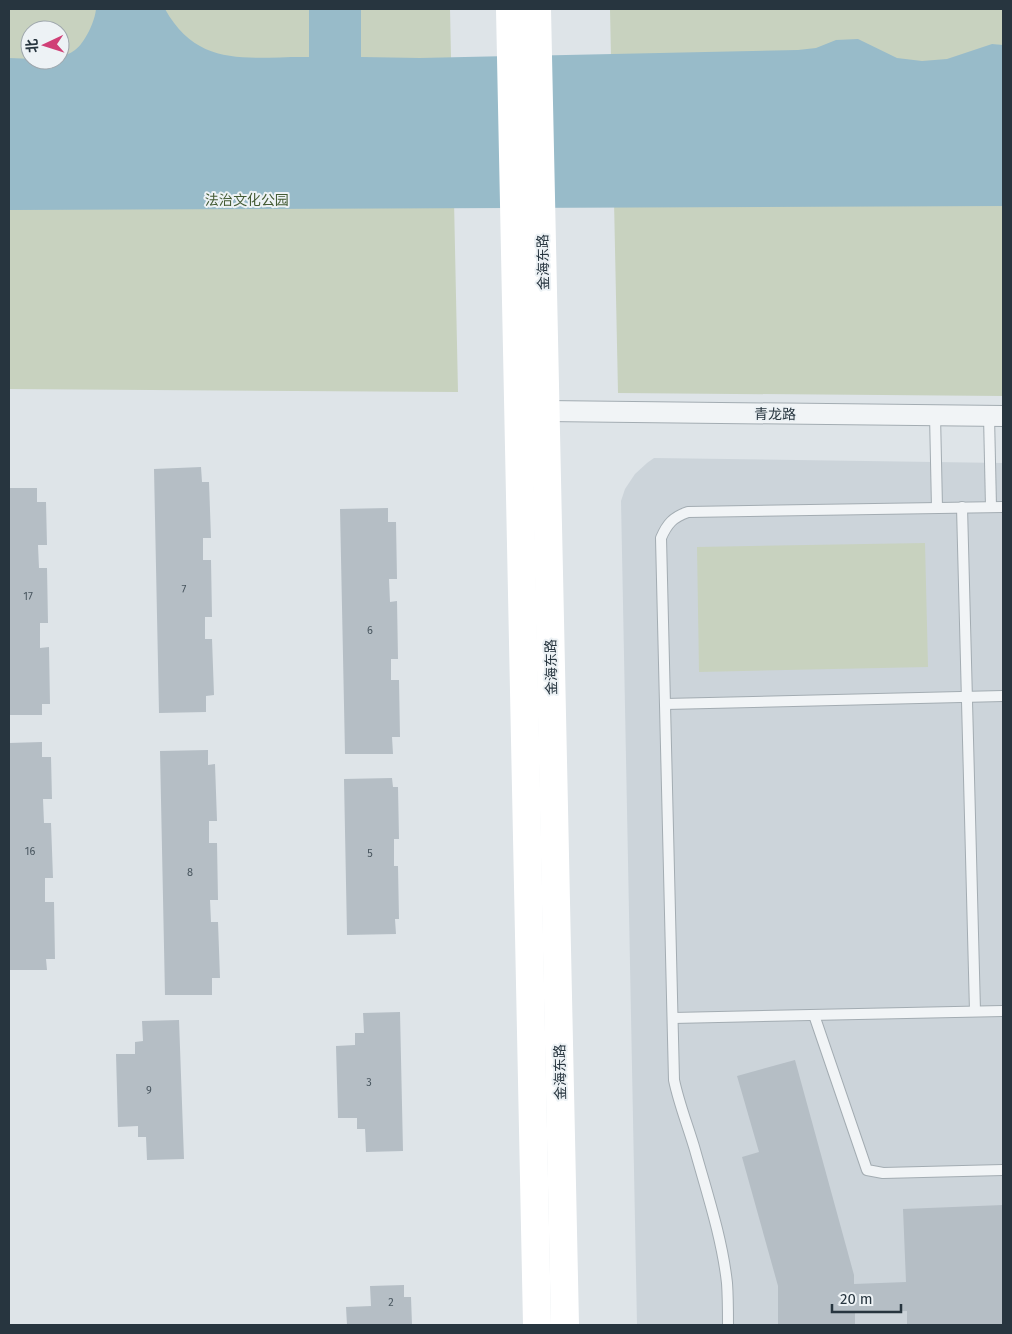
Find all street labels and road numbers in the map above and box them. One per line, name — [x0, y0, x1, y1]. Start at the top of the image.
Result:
street label: 金海东路 — [535, 234, 552, 290]
street label: 青龙路 — [754, 406, 796, 423]
street label: 金海东路 — [543, 639, 560, 695]
street label: 金海东路 — [552, 1044, 569, 1100]

